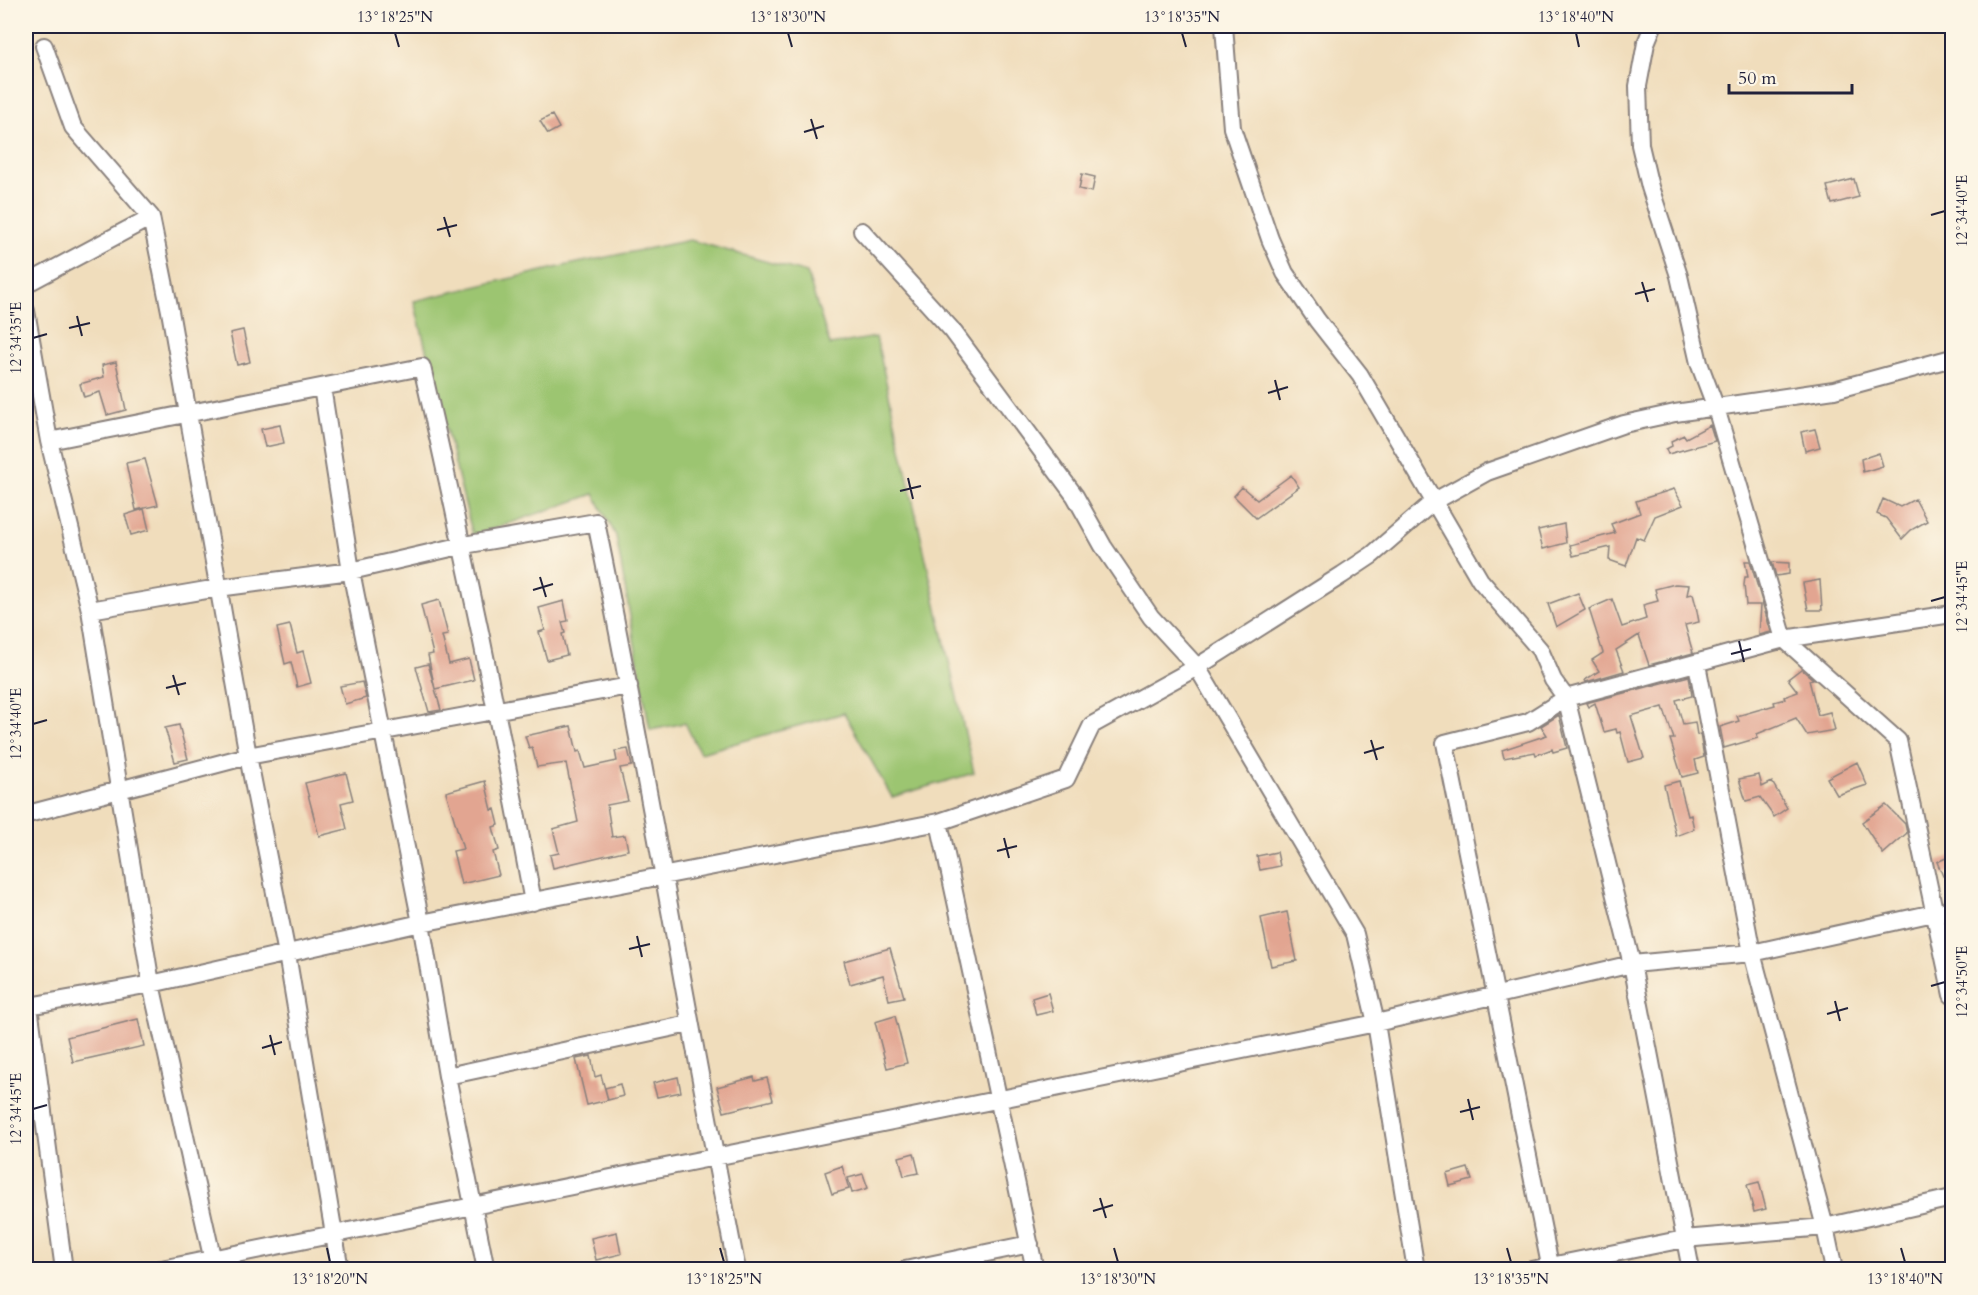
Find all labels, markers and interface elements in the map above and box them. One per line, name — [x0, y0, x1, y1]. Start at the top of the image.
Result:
text: 13°18'25"N — [357, 7, 433, 27]
text: 13°18'30"N — [750, 7, 826, 27]
text: 13°18'35"N — [1144, 7, 1220, 27]
text: 13°18'40"N — [1538, 7, 1614, 27]
scale bar — [1729, 57, 1852, 95]
text: 50 m — [1738, 66, 1777, 91]
text: 12°34'40"E — [1952, 175, 1972, 247]
text: 12°34'35"E — [6, 302, 26, 374]
text: 12°34'45"E — [1952, 561, 1972, 633]
text: 12°34'40"E — [6, 688, 26, 760]
text: 12°34'50"E — [1952, 946, 1972, 1018]
text: 12°34'45"E — [6, 1073, 26, 1145]
text: 13°18'20"N — [292, 1269, 368, 1289]
text: 13°18'25"N — [686, 1269, 762, 1289]
text: 13°18'30"N — [1080, 1269, 1156, 1289]
text: 13°18'35"N — [1473, 1269, 1549, 1289]
text: 13°18'40"N — [1867, 1269, 1943, 1289]

